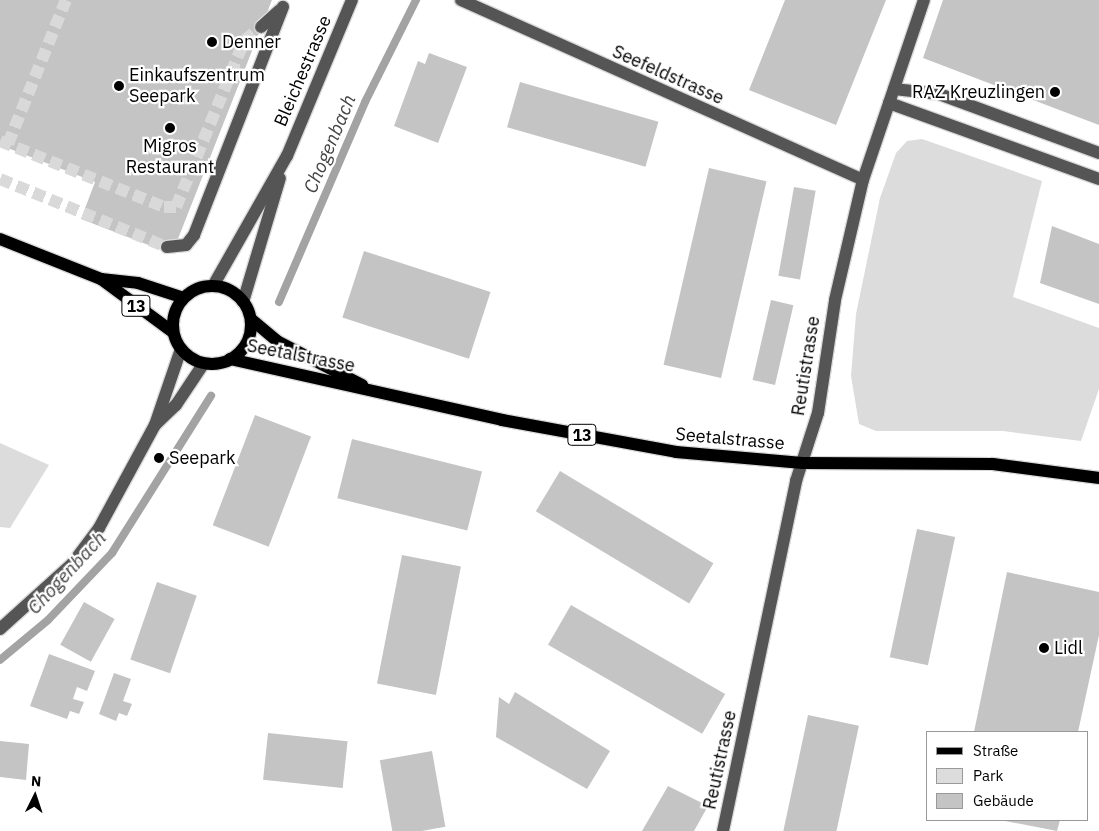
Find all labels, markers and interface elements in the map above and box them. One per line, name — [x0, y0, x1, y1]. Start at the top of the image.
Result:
street label: Bleichestrasse — [270, 12, 336, 130]
place label: Denner — [222, 31, 281, 53]
marker: Denner — [206, 36, 218, 48]
street label: Seefeldstrasse — [609, 41, 727, 109]
place label: Einkaufszentrum Seepark — [129, 65, 265, 108]
marker: Einkaufszentrum Seepark — [113, 80, 125, 92]
place label: RAZ Kreuzlingen — [912, 81, 1045, 103]
marker: RAZ Kreuzlingen — [1049, 86, 1061, 98]
water label: Chogenbach — [299, 91, 361, 197]
marker: Migros Restaurant — [164, 122, 176, 134]
place label: Migros Restaurant — [126, 136, 214, 178]
road number: 13 — [121, 292, 151, 320]
street label: Reutistrasse — [787, 315, 825, 417]
street label: Seetalstrasse — [245, 335, 357, 377]
road number: 13 — [567, 422, 597, 448]
street label: Seetalstrasse — [675, 423, 785, 455]
place label: Seepark — [169, 447, 235, 469]
marker: Seepark — [153, 452, 165, 464]
water label: Chogenbach — [23, 527, 111, 619]
place label: Lidl — [1054, 637, 1083, 659]
marker: Lidl — [1038, 642, 1050, 654]
street label: Reutistrasse — [699, 709, 741, 811]
legend — [926, 731, 1089, 821]
text: Straße — [973, 741, 1018, 760]
text: Park — [973, 766, 1003, 785]
north arrow — [10, 771, 60, 821]
text: N — [30, 772, 42, 790]
text: Gebäude — [973, 791, 1034, 810]

